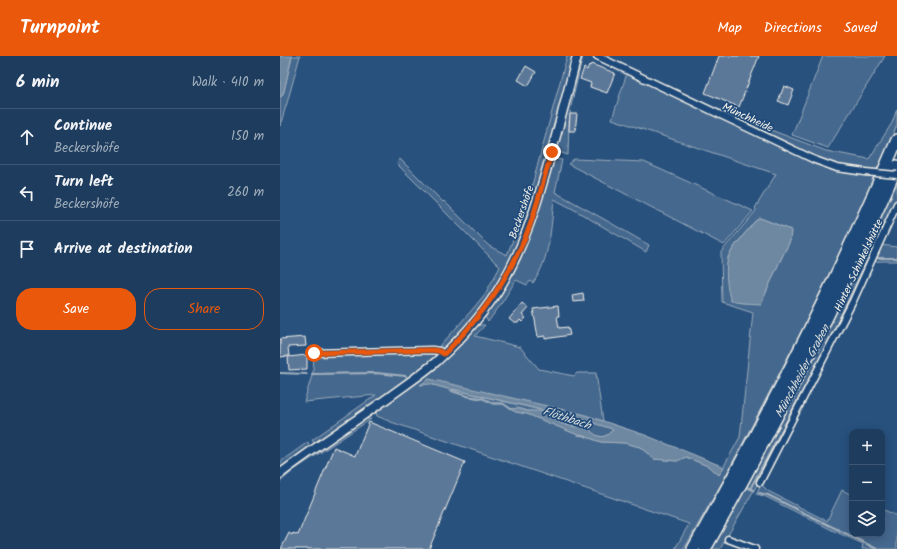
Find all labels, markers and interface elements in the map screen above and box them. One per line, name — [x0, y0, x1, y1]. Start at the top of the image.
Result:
text: Turnpoint — [20, 13, 100, 43]
text: Map — [717, 17, 742, 39]
text: Directions — [764, 17, 822, 39]
text: Saved — [844, 17, 877, 39]
text: 6 min — [16, 69, 60, 96]
text: Walk · 410 m — [192, 72, 264, 93]
street label: Münchheide — [719, 98, 776, 138]
text: Continue — [54, 114, 112, 138]
icon: ahead — [16, 126, 38, 148]
text: 150 m — [231, 126, 264, 147]
text: Beckershöfe — [54, 138, 119, 159]
route end — [543, 143, 561, 161]
text: Turn left — [54, 170, 114, 194]
icon: left — [16, 182, 38, 204]
text: 260 m — [227, 182, 264, 203]
street label: Beckershöfe — [504, 183, 539, 241]
text: Beckershöfe — [54, 194, 119, 215]
street label: Hinter Schinkelshütte — [830, 216, 888, 315]
text: Arrive at destination — [54, 237, 193, 261]
icon: arrive — [16, 238, 38, 260]
button: Save — [16, 288, 136, 330]
button: Share — [144, 288, 264, 330]
water label: Münchheider Graben — [770, 320, 836, 421]
route start — [305, 344, 323, 362]
water label: Flöthbach — [540, 402, 595, 436]
map controls — [849, 429, 885, 537]
button: + — [849, 429, 885, 465]
button: − — [849, 465, 885, 501]
button: layers — [849, 501, 885, 537]

